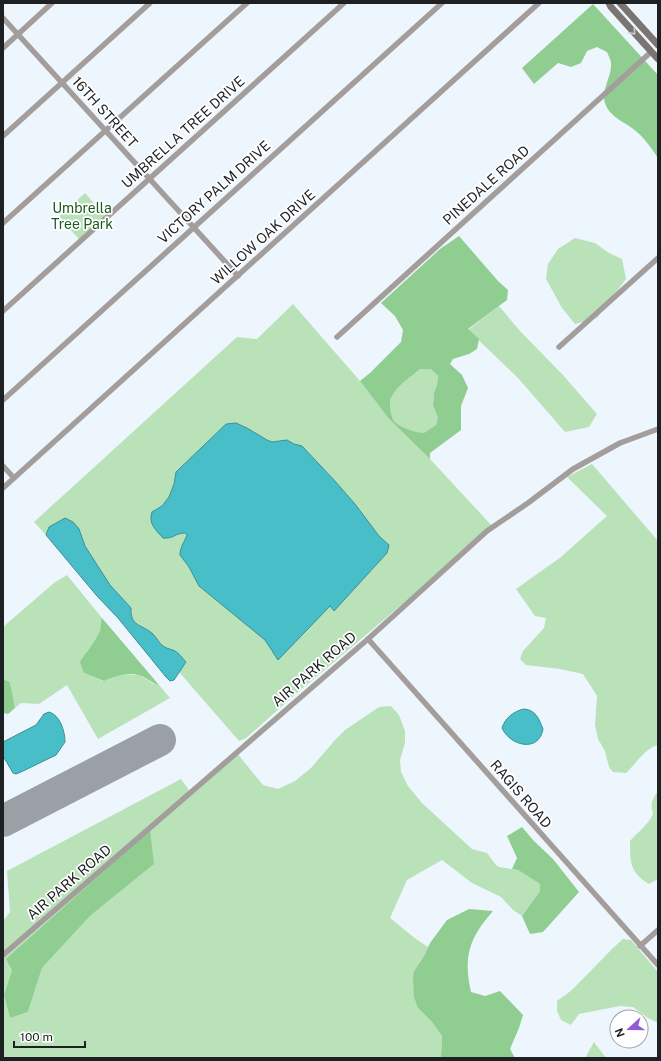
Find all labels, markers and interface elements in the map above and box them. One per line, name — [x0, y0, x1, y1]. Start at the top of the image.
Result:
one-way arrow — [628, 27, 635, 34]
street label: 16TH STREET — [69, 73, 141, 151]
street label: UMBRELLA TREE DRIVE — [118, 73, 248, 191]
street label: VICTORY PALM DRIVE — [155, 137, 273, 247]
street label: PINEDALE ROAD — [440, 142, 532, 228]
street label: WILLOW OAK DRIVE — [208, 186, 318, 288]
park label: Umbrella Tree Park — [51, 200, 113, 232]
street label: AIR PARK ROAD — [269, 628, 359, 710]
street label: RAGIS ROAD — [487, 757, 555, 831]
street label: AIR PARK ROAD — [24, 841, 114, 923]
north arrow — [609, 1009, 649, 1049]
scale bar — [14, 1023, 85, 1049]
text: N — [613, 1026, 627, 1039]
text: 100 m — [20, 1030, 53, 1044]

